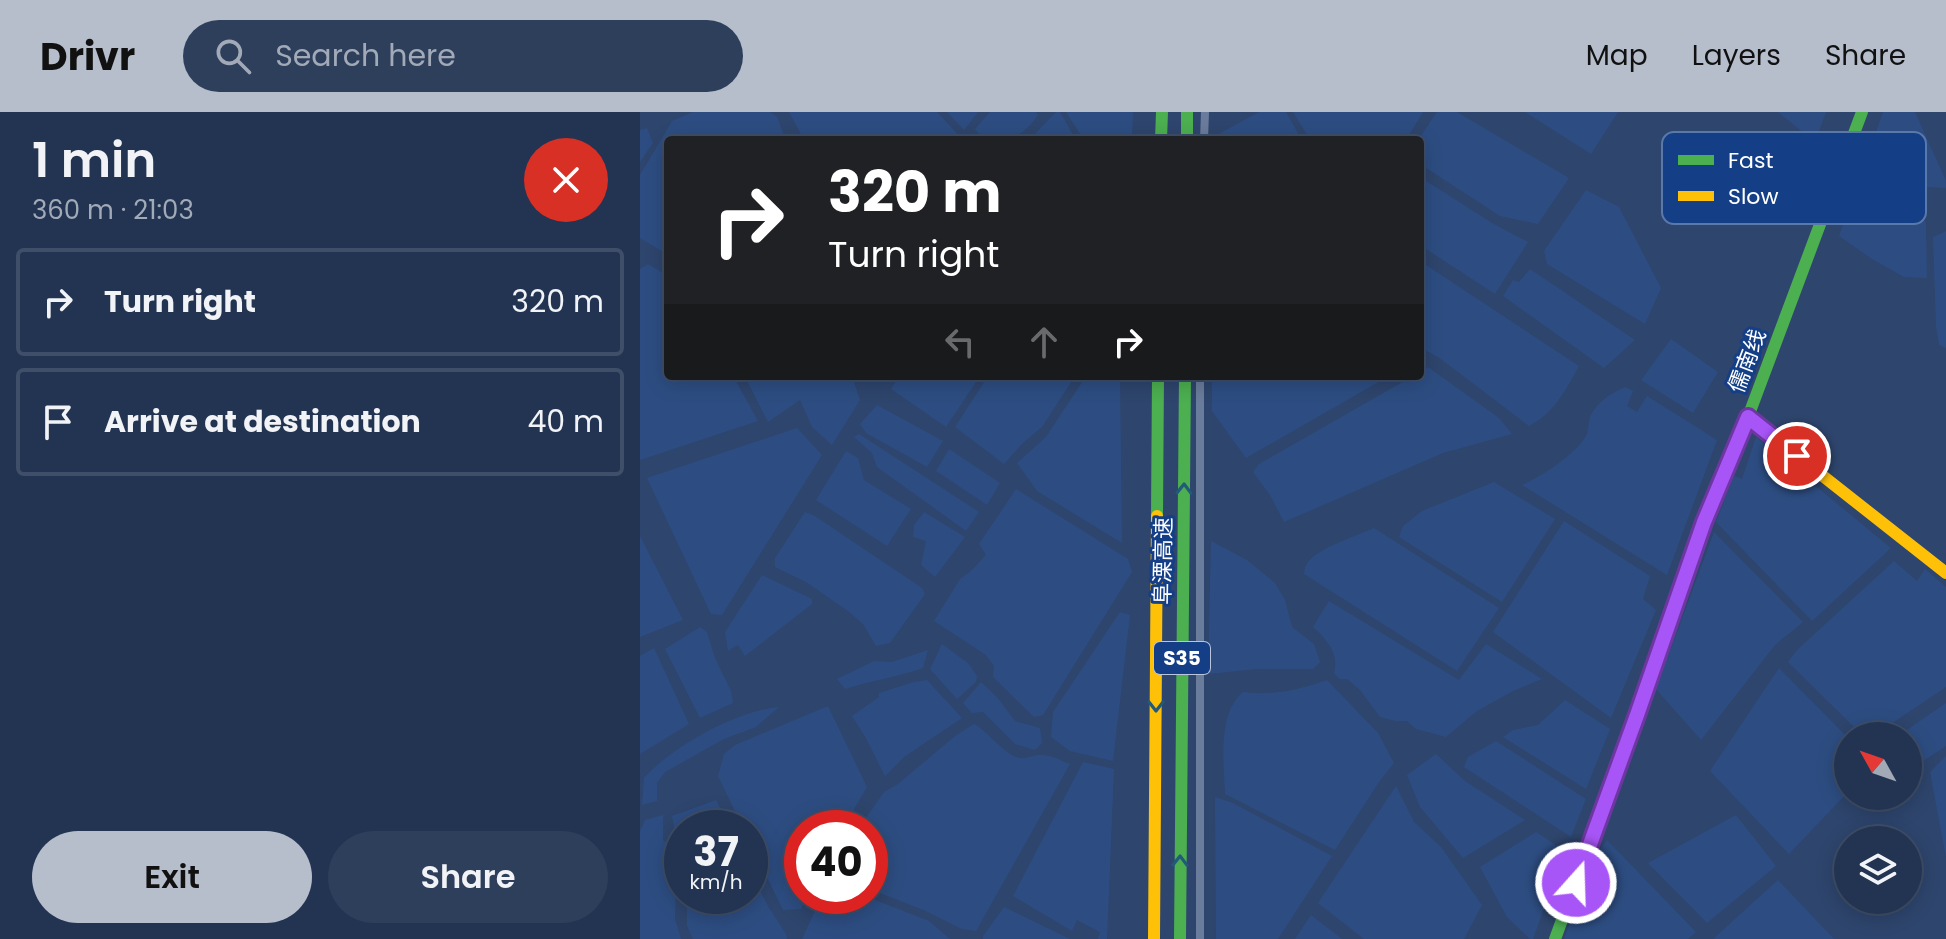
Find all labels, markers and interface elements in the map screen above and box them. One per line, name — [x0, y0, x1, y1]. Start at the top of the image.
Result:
search box — [183, 20, 743, 92]
text: Drivr — [40, 30, 135, 83]
icon: search — [211, 34, 255, 78]
text: Search here — [275, 34, 456, 77]
text: Map — [1586, 36, 1648, 75]
text: Layers — [1692, 36, 1781, 75]
text: Share — [1825, 36, 1906, 75]
text: 1 min — [32, 127, 156, 194]
legend — [1662, 132, 1926, 224]
button: close — [524, 138, 608, 222]
text: Fast — [1728, 145, 1773, 176]
text: 320 m — [828, 153, 1002, 232]
icon: right — [696, 168, 800, 272]
text: Slow — [1728, 181, 1778, 212]
text: 360 m · 21:03 — [32, 192, 194, 228]
text: Turn right — [828, 229, 999, 280]
icon: right — [36, 280, 80, 324]
text: Turn right — [104, 280, 256, 323]
text: 320 m — [511, 280, 604, 323]
icon: left — [938, 320, 982, 364]
icon: ahead — [1022, 320, 1066, 364]
icon: right — [1106, 320, 1150, 364]
street label: 儒南线 — [1721, 325, 1773, 397]
icon: arrive — [36, 400, 80, 444]
text: Arrive at destination — [104, 400, 421, 443]
text: 40 m — [527, 400, 604, 443]
pin — [1763, 422, 1831, 490]
icon: arrive — [1775, 434, 1819, 478]
one-way arrow — [1175, 482, 1193, 495]
street label: 阜溧高速 — [1147, 517, 1179, 605]
road number: S35 — [1154, 642, 1210, 674]
one-way arrow — [1147, 700, 1165, 713]
north arrow — [1834, 722, 1922, 810]
map controls — [1834, 722, 1922, 914]
speed limit sign: 40 — [784, 810, 888, 914]
text: 37 — [693, 824, 739, 880]
button: layers — [1834, 826, 1922, 914]
button: Exit — [32, 831, 312, 923]
button: Share — [328, 831, 608, 923]
position arrow — [1534, 841, 1618, 925]
one-way arrow — [1172, 854, 1189, 867]
text: km/h — [689, 868, 743, 896]

